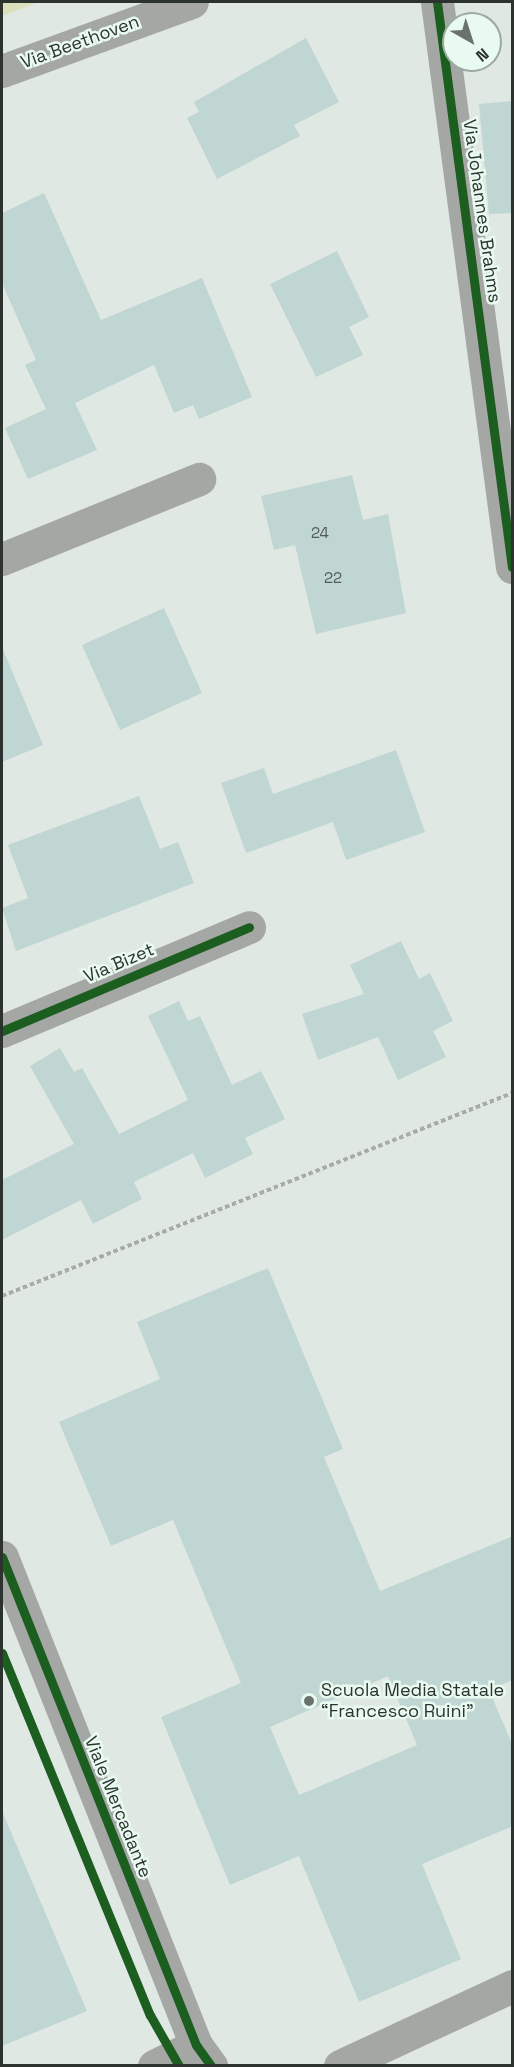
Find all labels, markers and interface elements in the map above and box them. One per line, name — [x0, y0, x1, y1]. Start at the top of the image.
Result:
street label: Via Beethoven — [18, 11, 142, 73]
north arrow — [442, 12, 502, 72]
text: N — [472, 43, 493, 66]
street label: Via Johannes Brahms — [458, 118, 506, 304]
house number: 24 — [311, 524, 329, 542]
house number: 22 — [324, 569, 342, 587]
street label: Via Bizet — [81, 939, 157, 987]
place label: Scuola Media Statale “Francesco Ruini” — [321, 1680, 504, 1722]
marker: Scuola Media Statale “Francesco Ruini” — [302, 1694, 316, 1708]
street label: Viale Mercadante — [80, 1733, 156, 1881]

